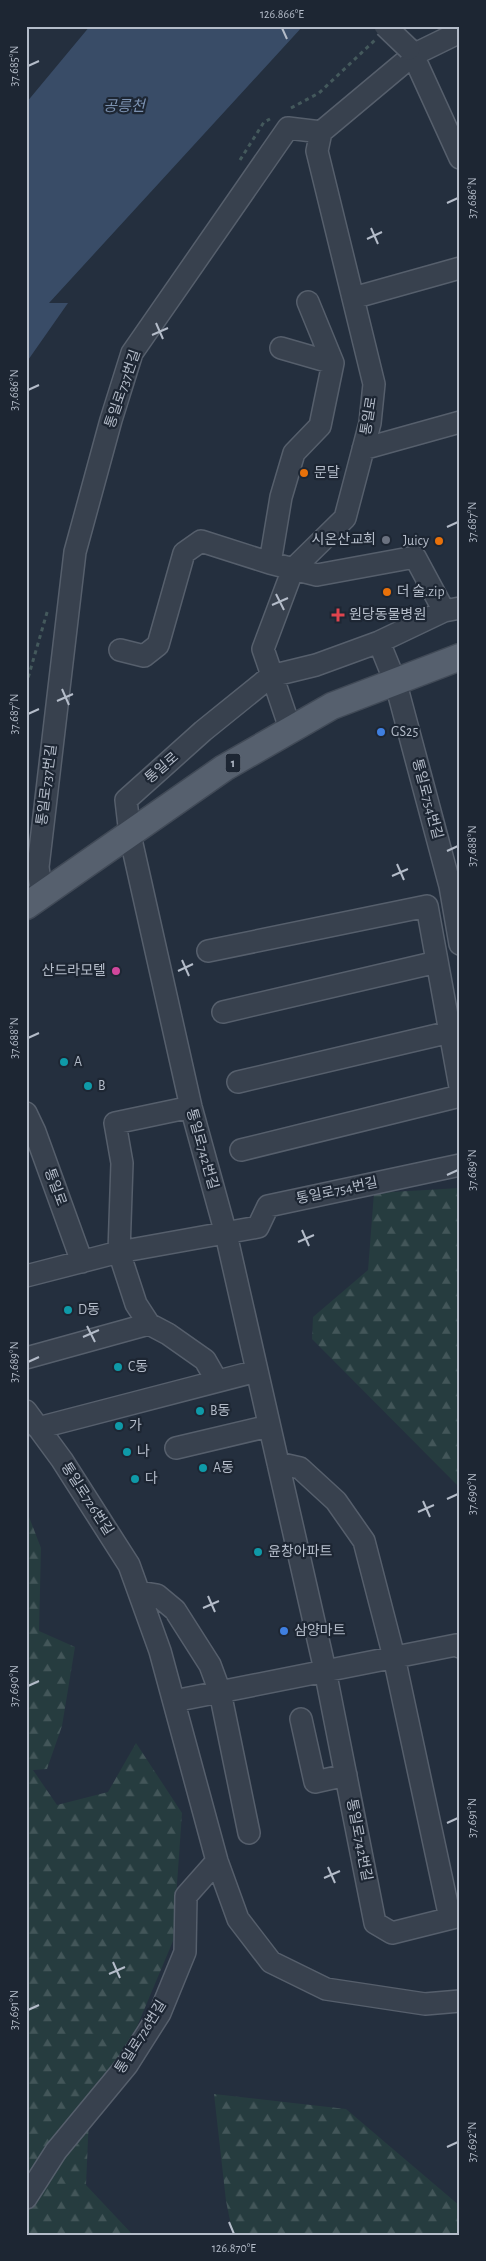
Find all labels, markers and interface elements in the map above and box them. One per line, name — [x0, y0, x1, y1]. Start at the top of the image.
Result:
text: 126.866°E — [260, 8, 304, 20]
text: 37.685°N — [8, 46, 20, 86]
water label: 공릉천 — [103, 98, 147, 114]
text: 37.686°N — [466, 177, 478, 219]
street label: 통일로737번길 — [102, 348, 143, 430]
text: 37.686°N — [8, 369, 20, 411]
street label: 통일로 — [358, 396, 379, 436]
place label: 문달 — [314, 465, 340, 480]
marker: 문달 — [298, 467, 310, 479]
text: 37.687°N — [466, 502, 478, 542]
place label: 시온산교회 — [312, 532, 376, 547]
marker: 시온산교회 — [380, 534, 392, 546]
place label: Juicy — [403, 534, 429, 548]
marker: Juicy — [433, 535, 445, 547]
place label: 더 술.zip — [397, 584, 445, 599]
marker: 더 술.zip — [381, 586, 393, 598]
place label: 원당동물병원 — [349, 607, 426, 622]
marker: 원당동물병원 — [331, 608, 345, 622]
text: 37.687°N — [8, 694, 20, 734]
place label: GS25 — [391, 725, 418, 739]
marker: GS25 — [375, 726, 387, 738]
street label: 통일로737번길 — [34, 743, 59, 826]
street label: 통일로 — [142, 749, 181, 786]
road number: 1 — [226, 754, 240, 772]
street label: 통일로754번길 — [410, 757, 445, 841]
text: 37.688°N — [466, 825, 478, 867]
place label: 산드라모텔 — [42, 963, 106, 978]
marker: 산드라모텔 — [110, 965, 122, 977]
text: 37.688°N — [8, 1017, 20, 1059]
place label: A — [74, 1055, 82, 1069]
marker: A — [58, 1056, 70, 1068]
place label: B — [98, 1079, 106, 1093]
marker: B — [82, 1080, 94, 1092]
street label: 통일로742번길 — [184, 1107, 221, 1191]
text: 37.689°N — [466, 1149, 478, 1191]
street label: 통일로 — [42, 1166, 69, 1208]
street label: 통일로754번길 — [295, 1175, 379, 1206]
place label: D동 — [78, 1303, 100, 1317]
marker: D동 — [62, 1304, 74, 1316]
text: 37.689°N — [8, 1341, 20, 1383]
place label: C동 — [128, 1360, 148, 1374]
marker: C동 — [112, 1361, 124, 1373]
place label: B동 — [210, 1404, 231, 1418]
marker: B동 — [194, 1405, 206, 1417]
place label: 가 — [129, 1418, 142, 1433]
marker: 가 — [113, 1420, 125, 1432]
place label: 나 — [137, 1444, 150, 1459]
marker: 나 — [121, 1446, 133, 1458]
street label: 통일로726번길 — [58, 1460, 116, 1538]
place label: A동 — [213, 1461, 234, 1475]
marker: A동 — [197, 1462, 209, 1474]
place label: 다 — [145, 1471, 158, 1486]
marker: 다 — [129, 1473, 141, 1485]
text: 37.690°N — [466, 1473, 478, 1515]
place label: 윤창아파트 — [268, 1544, 333, 1559]
marker: 윤창아파트 — [252, 1546, 264, 1558]
place label: 삼양마트 — [294, 1623, 346, 1638]
marker: 삼양마트 — [278, 1625, 290, 1637]
text: 37.690°N — [8, 1665, 20, 1707]
street label: 통일로742번길 — [344, 1798, 375, 1882]
text: 37.691°N — [466, 1798, 478, 1838]
text: 37.691°N — [8, 1990, 20, 2030]
street label: 통일로726번길 — [112, 1997, 169, 2076]
text: 37.692°N — [466, 2121, 478, 2163]
text: 126.870°E — [212, 2242, 256, 2254]

